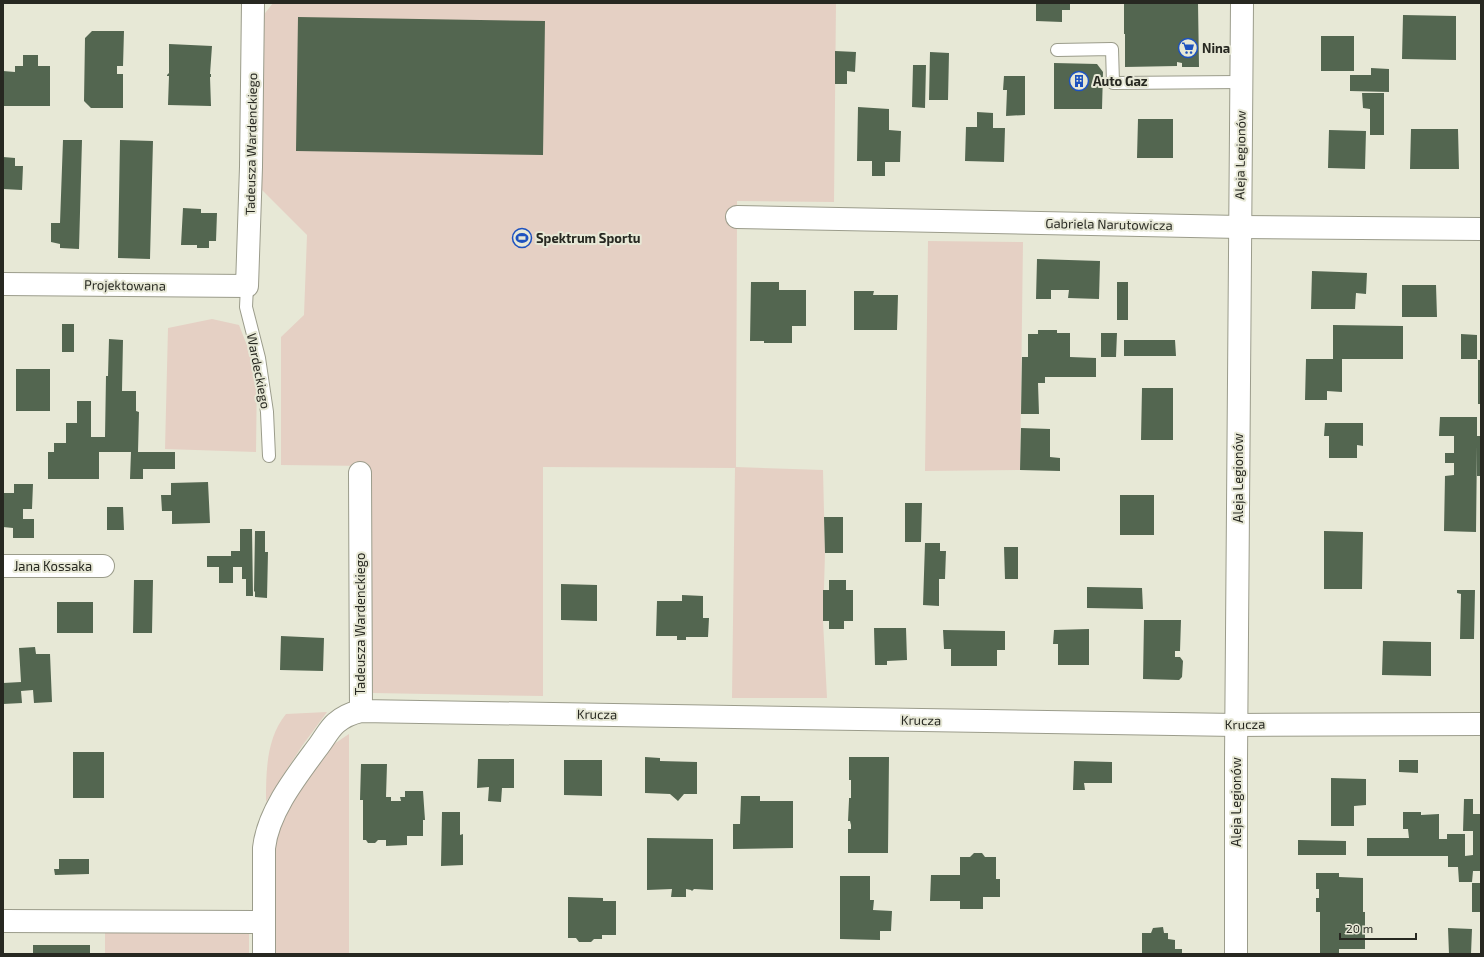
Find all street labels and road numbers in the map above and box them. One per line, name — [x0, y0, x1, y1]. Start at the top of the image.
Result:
street label: Tadeusza Wardenckiego — [242, 73, 260, 215]
street label: Aleja Legionów — [1231, 110, 1249, 200]
street label: Gabriela Narutowicza — [1045, 215, 1173, 233]
street label: Projektowana — [84, 276, 166, 294]
street label: Wardeckiego — [244, 332, 274, 410]
street label: Aleja Legionów — [1230, 433, 1246, 523]
street label: Tadeusza Wardenckiego — [352, 553, 368, 695]
street label: Jana Kossaka — [14, 558, 92, 574]
street label: Krucza — [577, 706, 617, 722]
street label: Krucza — [901, 712, 941, 728]
street label: Krucza — [1225, 716, 1265, 732]
street label: Aleja Legionów — [1228, 757, 1244, 847]

